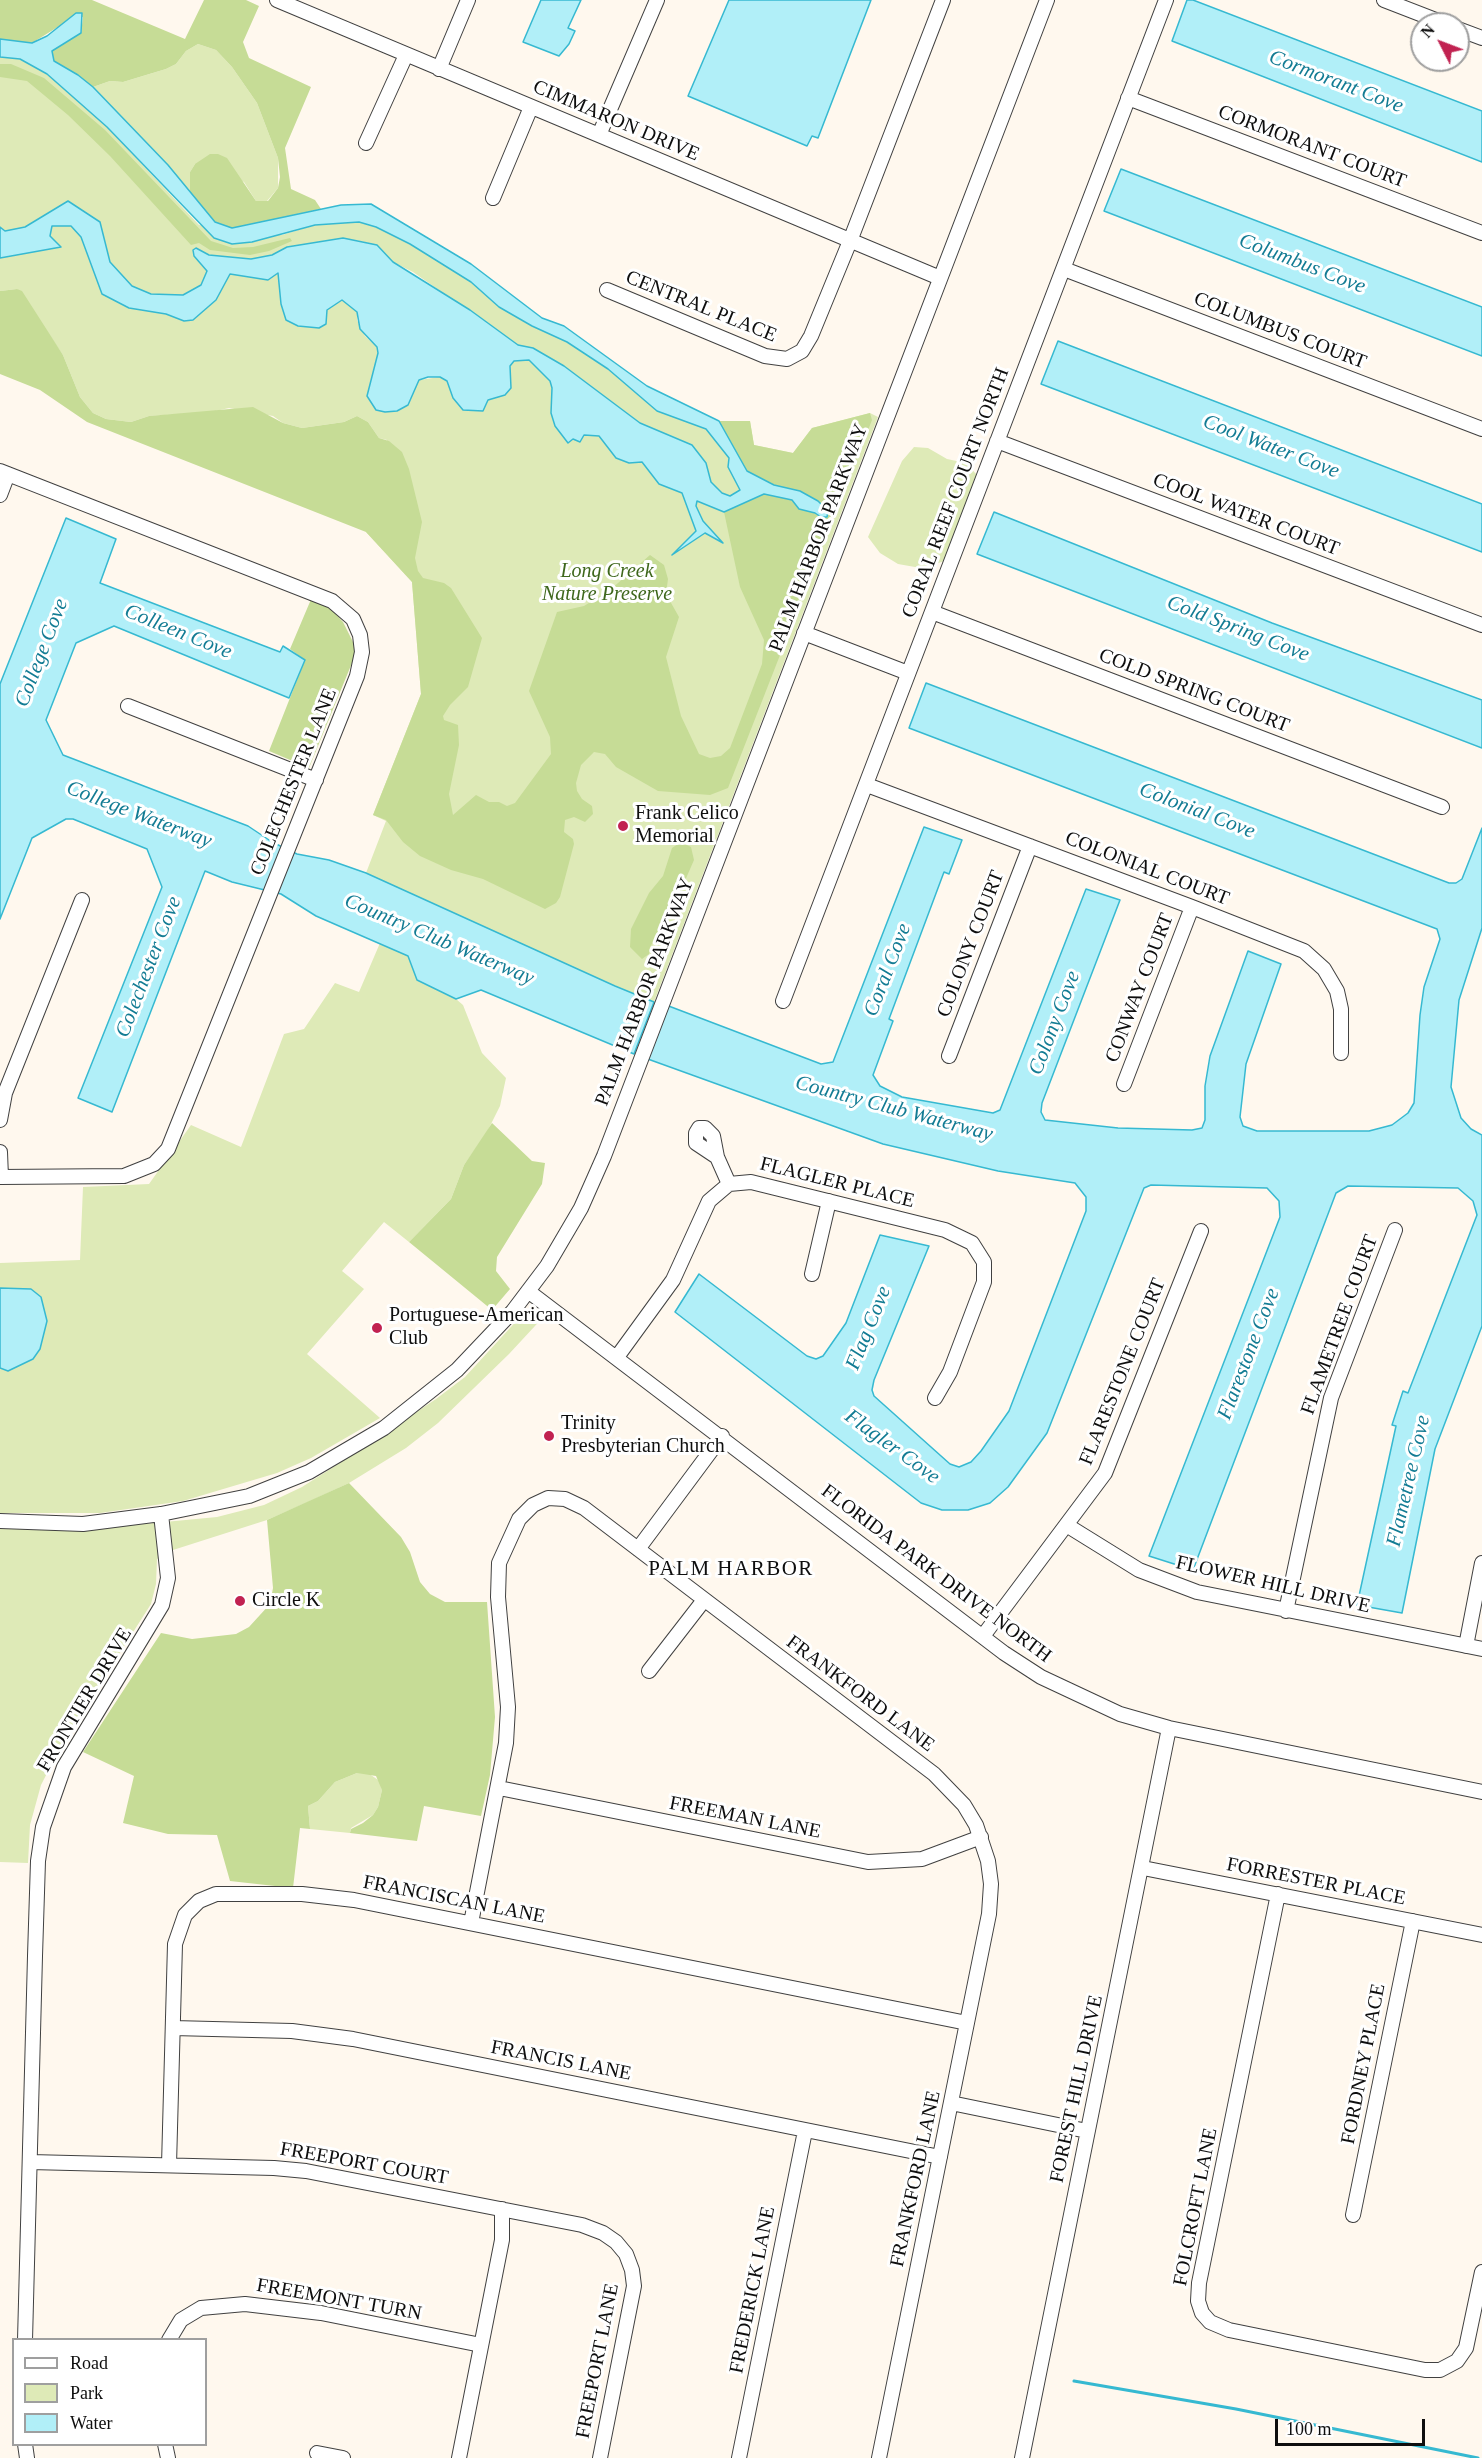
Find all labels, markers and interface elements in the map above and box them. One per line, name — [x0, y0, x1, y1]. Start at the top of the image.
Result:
north arrow — [1410, 12, 1470, 72]
text: N — [1418, 21, 1438, 41]
water label: Cormorant Cove — [1265, 45, 1407, 119]
street label: CIMMARON DRIVE — [529, 75, 703, 167]
street label: CORMORANT COURT — [1215, 100, 1409, 194]
water label: Columbus Cove — [1235, 228, 1369, 300]
street label: CENTRAL PLACE — [622, 266, 780, 348]
street label: COLUMBUS COURT — [1190, 287, 1370, 375]
street label: CORAL REEF COURT NORTH — [897, 365, 1015, 621]
water label: Cool Water Cove — [1199, 409, 1343, 485]
street label: PALM HARBOR PARKWAY — [764, 421, 874, 655]
street label: COOL WATER COURT — [1149, 468, 1343, 562]
park label: Long Creek Nature Preserve — [542, 560, 672, 607]
water label: Cold Spring Cove — [1163, 590, 1313, 668]
water label: College Cove — [10, 595, 74, 711]
water label: Colleen Cove — [121, 599, 235, 665]
street label: COLD SPRING COURT — [1095, 644, 1293, 738]
street label: COLECHESTER LANE — [246, 685, 342, 879]
water label: College Waterway — [63, 776, 215, 854]
water label: Colonial Cove — [1136, 777, 1258, 845]
place label: Frank Celico Memorial — [635, 802, 739, 849]
marker: Frank Celico Memorial — [616, 819, 630, 833]
street label: COLONIAL COURT — [1062, 827, 1232, 911]
street label: COLONY COURT — [932, 867, 1010, 1021]
street label: PALM HARBOR PARKWAY — [590, 875, 700, 1109]
water label: Country Club Waterway — [340, 889, 538, 991]
water label: Colechester Cove — [111, 893, 187, 1041]
street label: CONWAY COURT — [1101, 910, 1179, 1066]
water label: Coral Cove — [859, 920, 917, 1020]
water label: Colony Cove — [1024, 968, 1086, 1078]
water label: Country Club Waterway — [793, 1071, 995, 1147]
street label: FLAGLER PLACE — [757, 1152, 917, 1214]
street label: FLAMETREE COURT — [1296, 1232, 1384, 1418]
street label: FLARESTONE COURT — [1075, 1275, 1171, 1469]
water label: Flag Cove — [841, 1282, 897, 1374]
water label: Flarestone Cove — [1212, 1285, 1286, 1423]
place label: Portuguese-American Club — [389, 1304, 563, 1351]
marker: Portuguese-American Club — [370, 1321, 384, 1335]
water label: Flagler Cove — [840, 1404, 944, 1490]
place label: Trinity Presbyterian Church — [561, 1412, 725, 1459]
water label: Flametree Cove — [1382, 1413, 1436, 1549]
marker: Trinity Presbyterian Church — [542, 1429, 556, 1443]
street label: FLORIDA PARK DRIVE NORTH — [816, 1480, 1056, 1668]
street label: FLOWER HILL DRIVE — [1173, 1551, 1373, 1619]
district label: PALM HARBOR — [648, 1556, 814, 1582]
place label: Circle K — [252, 1589, 320, 1613]
marker: Circle K — [233, 1594, 247, 1608]
street label: FRONTIER DRIVE — [33, 1624, 137, 1776]
street label: FRANKFORD LANE — [781, 1630, 939, 1758]
street label: FREEMAN LANE — [667, 1792, 823, 1844]
street label: FORRESTER PLACE — [1225, 1853, 1407, 1911]
street label: FRANCISCAN LANE — [361, 1871, 547, 1929]
street label: FORDNEY PLACE — [1337, 1982, 1391, 2146]
street label: FOREST HILL DRIVE — [1045, 1993, 1109, 2185]
street label: FRANCIS LANE — [489, 2036, 633, 2086]
street label: FRANKFORD LANE — [886, 2089, 946, 2269]
street label: FOLCROFT LANE — [1169, 2126, 1223, 2288]
street label: FREEPORT COURT — [278, 2137, 450, 2191]
street label: FREDERICK LANE — [725, 2205, 781, 2375]
street label: FREEMONT TURN — [255, 2274, 423, 2326]
street label: FREEPORT LANE — [571, 2282, 625, 2440]
legend — [12, 2338, 207, 2446]
text: Road — [70, 2353, 108, 2373]
text: Park — [70, 2383, 103, 2403]
scale bar — [1278, 2407, 1428, 2445]
text: Water — [70, 2413, 113, 2433]
text: 100 m — [1286, 2419, 1332, 2439]

